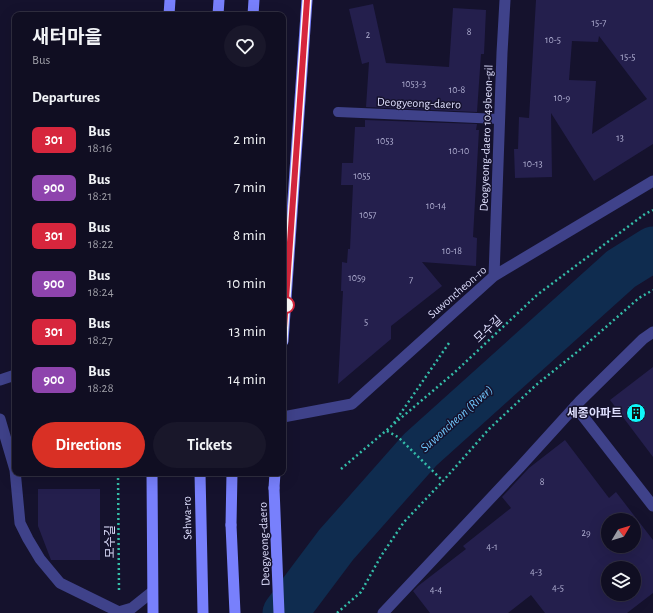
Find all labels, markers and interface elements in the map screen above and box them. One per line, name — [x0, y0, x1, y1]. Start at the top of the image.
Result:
house number: 15-7 — [592, 18, 606, 28]
button: heart — [224, 25, 266, 67]
house number: 8 — [467, 27, 472, 37]
text: 새터마을 — [32, 28, 102, 47]
house number: 2 — [366, 30, 371, 40]
house number: 10-5 — [545, 35, 561, 45]
house number: 15-5 — [621, 52, 635, 62]
text: Bus — [32, 54, 50, 67]
street label: Deogyeong-daero 1049beon-gil — [477, 64, 496, 212]
house number: 1053-3 — [402, 79, 426, 89]
house number: 10-8 — [449, 85, 466, 95]
text: Departures — [32, 90, 100, 105]
house number: 10-9 — [554, 93, 571, 103]
street label: Deogyeong-daero — [377, 96, 461, 111]
text: Bus — [88, 124, 110, 139]
text: 2 min — [233, 132, 266, 147]
text: 301 — [45, 133, 63, 147]
house number: 13 — [616, 133, 624, 143]
house number: 1053 — [376, 136, 394, 146]
text: 18:16 — [88, 142, 112, 155]
house number: 10-10 — [449, 146, 469, 156]
house number: 10-13 — [523, 159, 543, 169]
house number: 1055 — [353, 171, 371, 181]
text: Bus — [88, 172, 110, 187]
text: 7 min — [234, 180, 266, 195]
text: 900 — [43, 181, 65, 195]
text: 18:21 — [88, 190, 112, 203]
house number: 10-14 — [426, 201, 446, 211]
house number: 1057 — [359, 210, 377, 220]
text: Bus — [88, 220, 110, 235]
text: 8 min — [233, 228, 266, 243]
text: 301 — [45, 229, 63, 243]
text: 18:22 — [88, 238, 113, 251]
house number: 10-18 — [442, 246, 462, 256]
street label: Suwoncheon-ro — [425, 263, 489, 321]
text: Bus — [88, 268, 110, 283]
house number: 1059 — [348, 273, 366, 283]
house number: 7 — [409, 275, 413, 285]
text: 10 min — [227, 276, 266, 291]
text: 900 — [43, 277, 65, 291]
text: 18:24 — [88, 286, 114, 299]
unlabelled marker — [277, 296, 295, 314]
street label: 모수길 — [472, 313, 504, 345]
text: Bus — [88, 316, 110, 331]
house number: 5 — [364, 317, 368, 327]
text: 13 min — [229, 324, 266, 339]
text: 301 — [45, 325, 63, 339]
text: 18:27 — [88, 334, 113, 347]
text: Bus — [88, 364, 110, 379]
text: 14 min — [228, 372, 266, 387]
text: 900 — [43, 373, 65, 387]
text: 18:28 — [88, 382, 114, 395]
water label: Suwoncheon (River) — [418, 383, 496, 455]
building icon: 세종아파트 — [625, 402, 647, 424]
place label: 세종아파트 — [567, 407, 622, 419]
button: Directions — [32, 422, 145, 468]
button: Tickets — [153, 422, 266, 468]
house number: 8 — [540, 477, 545, 487]
street label: Sehwa-ro — [181, 496, 193, 540]
street label: Deogyeong-daero — [257, 502, 272, 586]
north arrow — [601, 513, 641, 553]
map controls — [601, 513, 641, 601]
street label: 모수길 — [104, 525, 116, 559]
house number: 29 — [581, 528, 591, 538]
house number: 4-1 — [486, 542, 498, 552]
button: layers — [601, 561, 641, 601]
house number: 4-3 — [530, 567, 542, 577]
house number: 4-5 — [552, 583, 564, 593]
house number: 4-4 — [430, 585, 443, 595]

